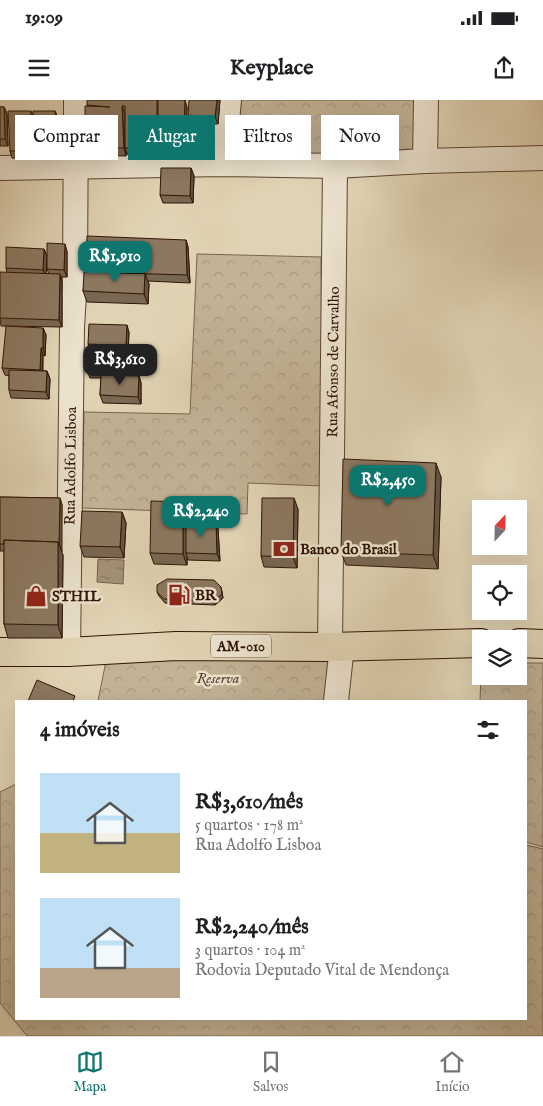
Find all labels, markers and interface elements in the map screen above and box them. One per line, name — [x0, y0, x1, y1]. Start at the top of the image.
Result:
text: 19:09 — [25, 6, 63, 30]
icon: menu — [25, 54, 53, 82]
text: Keyplace — [230, 54, 313, 82]
icon: share — [490, 54, 518, 82]
chip: Comprar — [15, 115, 118, 160]
chip: Alugar — [128, 115, 215, 160]
chip: Filtros — [225, 115, 311, 160]
chip: Novo — [321, 115, 399, 160]
pin: R$1,910 — [69, 240, 161, 283]
text: R$1,910 — [89, 247, 141, 267]
street label: Rua Afonso de Carvalho — [323, 286, 344, 438]
pin: R$3,610 — [74, 344, 166, 386]
text: R$3,610 — [94, 350, 146, 370]
street label: Rua Adolfo Lisboa — [61, 406, 81, 525]
pin: R$2,450 — [342, 464, 434, 507]
text: R$2,450 — [361, 471, 415, 491]
pin: R$2,240 — [155, 496, 247, 538]
north arrow — [472, 500, 528, 555]
map controls — [472, 500, 527, 685]
text: R$2,240 — [173, 502, 229, 522]
bank icon: Banco do Brasil — [271, 536, 297, 562]
place label: Banco do Brasil — [300, 540, 398, 559]
button: locate — [472, 565, 527, 620]
fuel station icon: BR — [166, 582, 192, 608]
shop icon: STHIL — [23, 583, 49, 609]
place label: BR — [195, 586, 218, 605]
place label: STHIL — [52, 587, 101, 606]
button: layers — [472, 630, 527, 685]
road number: AM-010 — [211, 634, 271, 658]
park label: Reserva — [197, 669, 240, 688]
icon: filters — [474, 716, 502, 744]
text: 4 imóveis — [40, 717, 120, 744]
text: R$3,610/mês — [195, 789, 303, 816]
icon: home — [80, 793, 140, 853]
text: 5 quartos · 178 m² — [195, 816, 304, 836]
text: Rua Adolfo Lisboa — [195, 836, 321, 856]
text: R$2,240/mês — [195, 914, 309, 941]
icon: home — [80, 918, 140, 978]
text: 3 quartos · 104 m² — [195, 941, 306, 961]
text: Rodovia Deputado Vital de Mendonça — [195, 961, 449, 981]
tab: Mapa — [73, 1048, 106, 1096]
tab: Salvos — [253, 1048, 288, 1096]
tab: Início — [435, 1048, 470, 1096]

